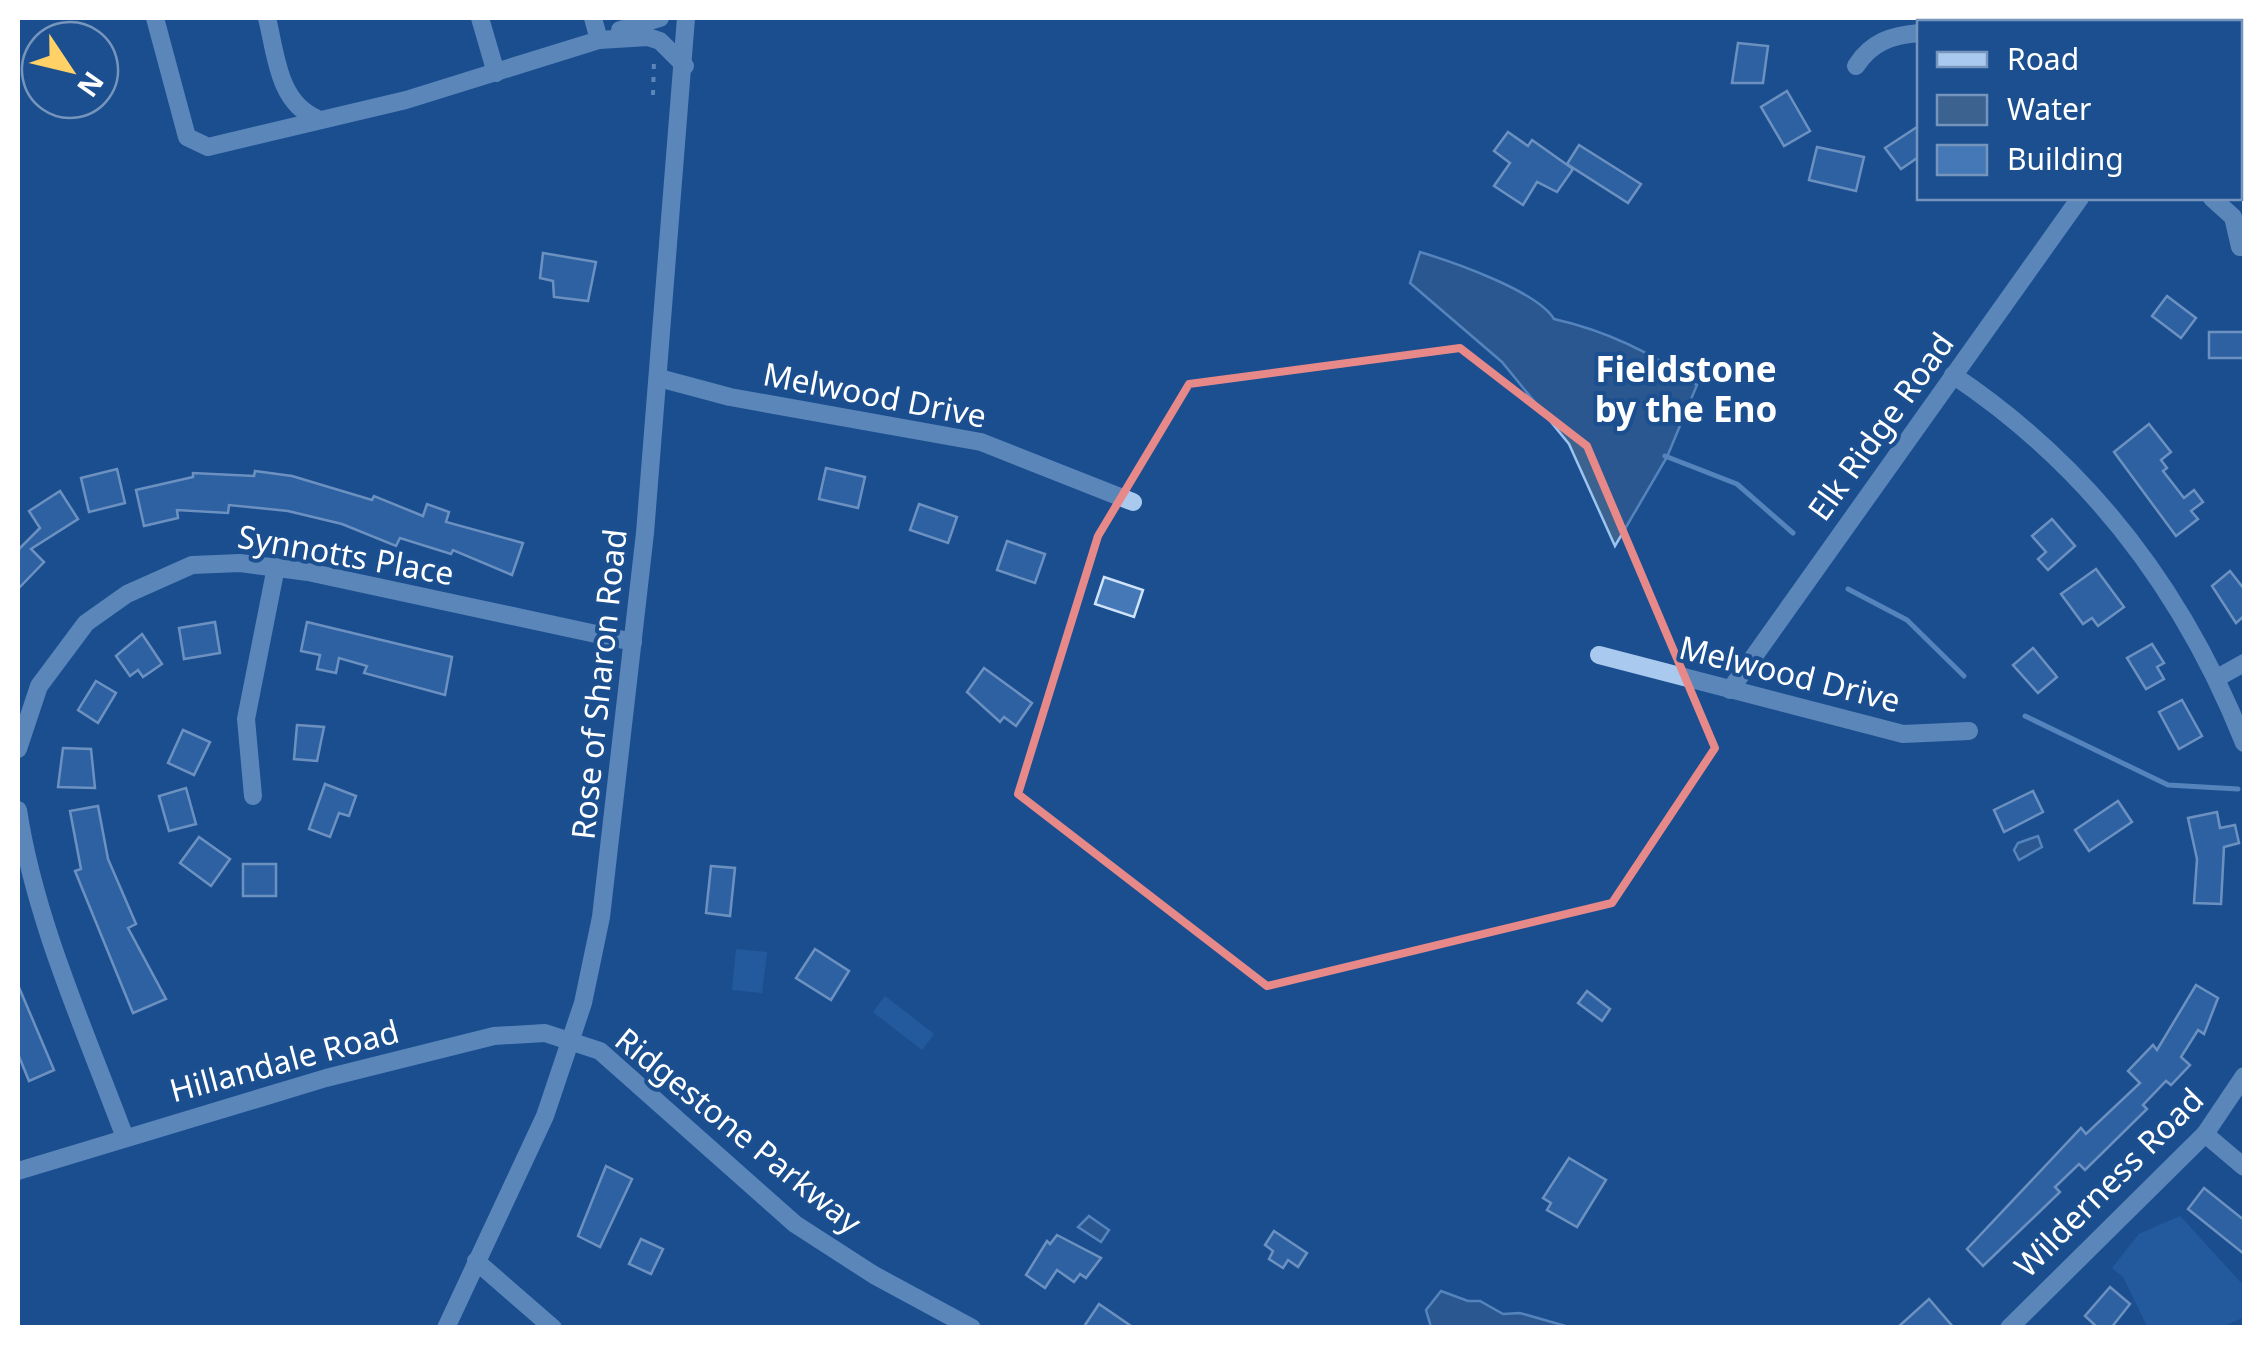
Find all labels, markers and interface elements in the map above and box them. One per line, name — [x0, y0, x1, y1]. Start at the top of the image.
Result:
north arrow — [20, 20, 120, 120]
legend — [1917, 20, 2242, 200]
text: Road — [2007, 38, 2079, 79]
text: N — [69, 65, 113, 105]
text: Water — [2007, 88, 2091, 129]
text: Building — [2007, 138, 2124, 179]
street label: Elk Ridge Road — [1797, 323, 1963, 529]
district label: Fieldstone by the Eno — [1595, 345, 1777, 432]
street label: Melwood Drive — [760, 351, 990, 437]
street label: Synnotts Place — [235, 514, 457, 594]
street label: Rose of Sharon Road — [560, 527, 636, 841]
street label: Melwood Drive — [1675, 625, 1905, 721]
street label: Hillandale Road — [165, 1009, 403, 1111]
street label: Ridgestone Parkway — [607, 1017, 872, 1243]
street label: Wilderness Road — [2004, 1078, 2212, 1286]

